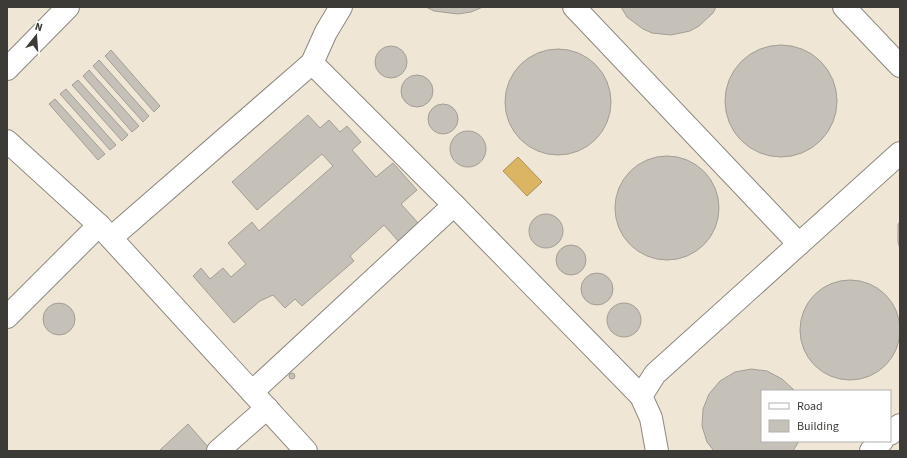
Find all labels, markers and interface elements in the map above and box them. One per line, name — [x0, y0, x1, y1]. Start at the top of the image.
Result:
north arrow — [16, 16, 56, 56]
text: N — [33, 19, 44, 35]
legend — [761, 390, 891, 442]
text: Road — [797, 398, 823, 415]
text: Building — [797, 418, 839, 435]

